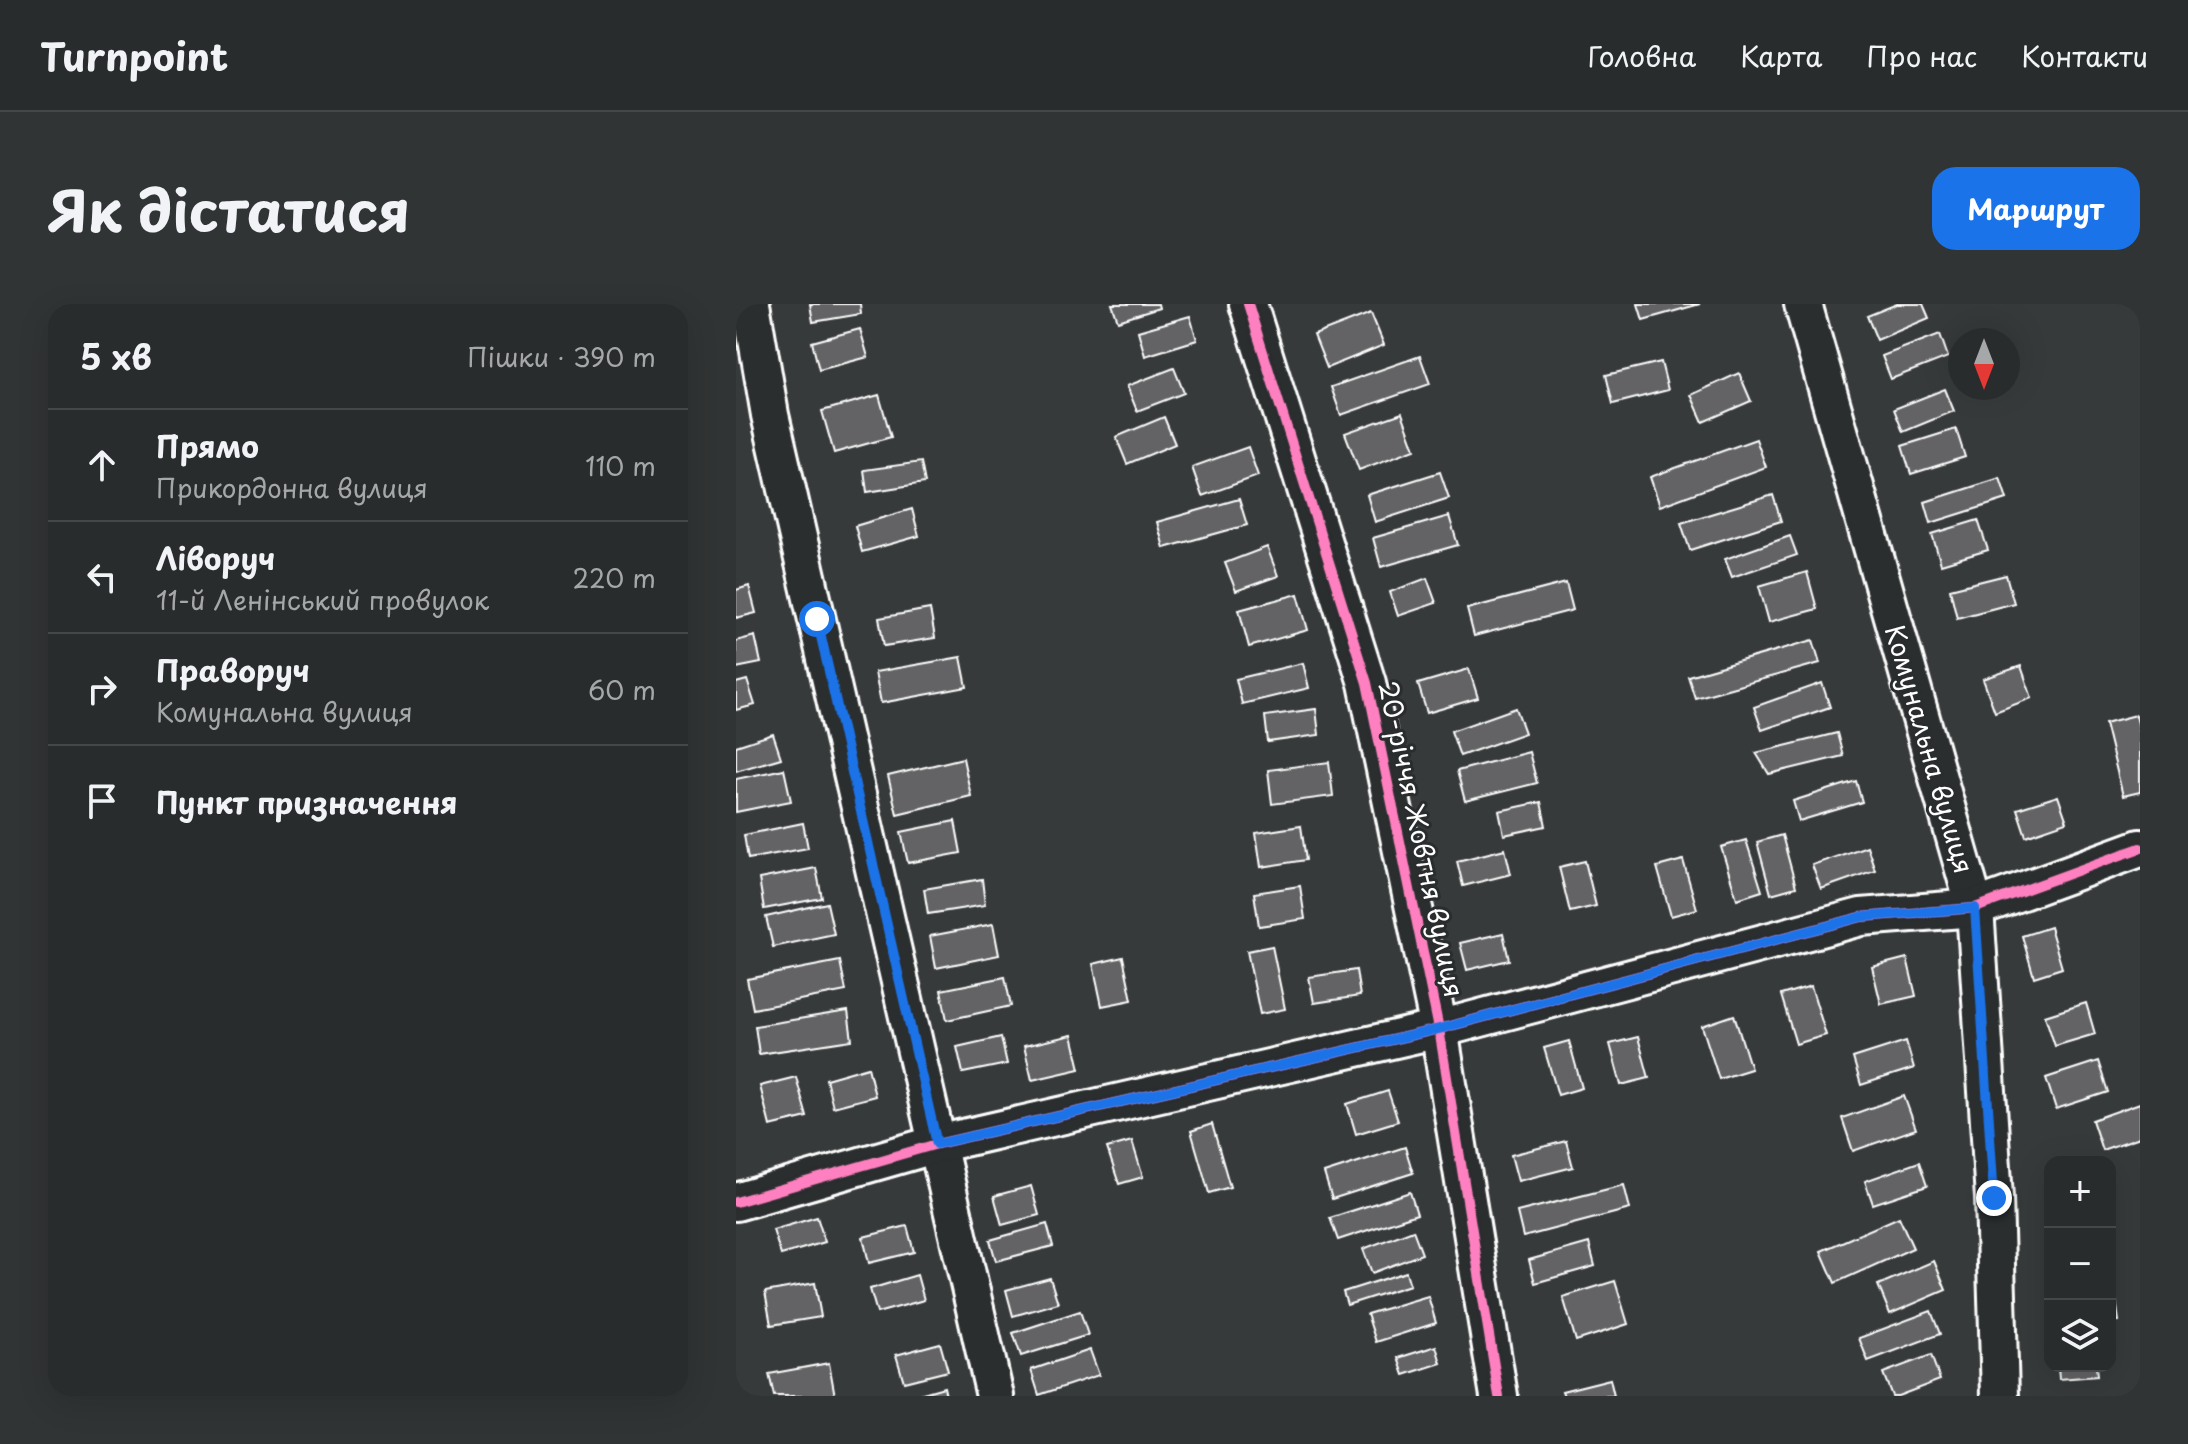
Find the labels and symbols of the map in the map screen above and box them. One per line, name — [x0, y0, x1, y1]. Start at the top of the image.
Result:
north arrow — [1948, 328, 2020, 400]
route start — [799, 601, 835, 637]
street label: Комунальна вулиця — [1876, 620, 1984, 878]
street label: 20-річчя Жовтня вулиця — [1369, 677, 1475, 1001]
route end — [1976, 1180, 2012, 1216]

